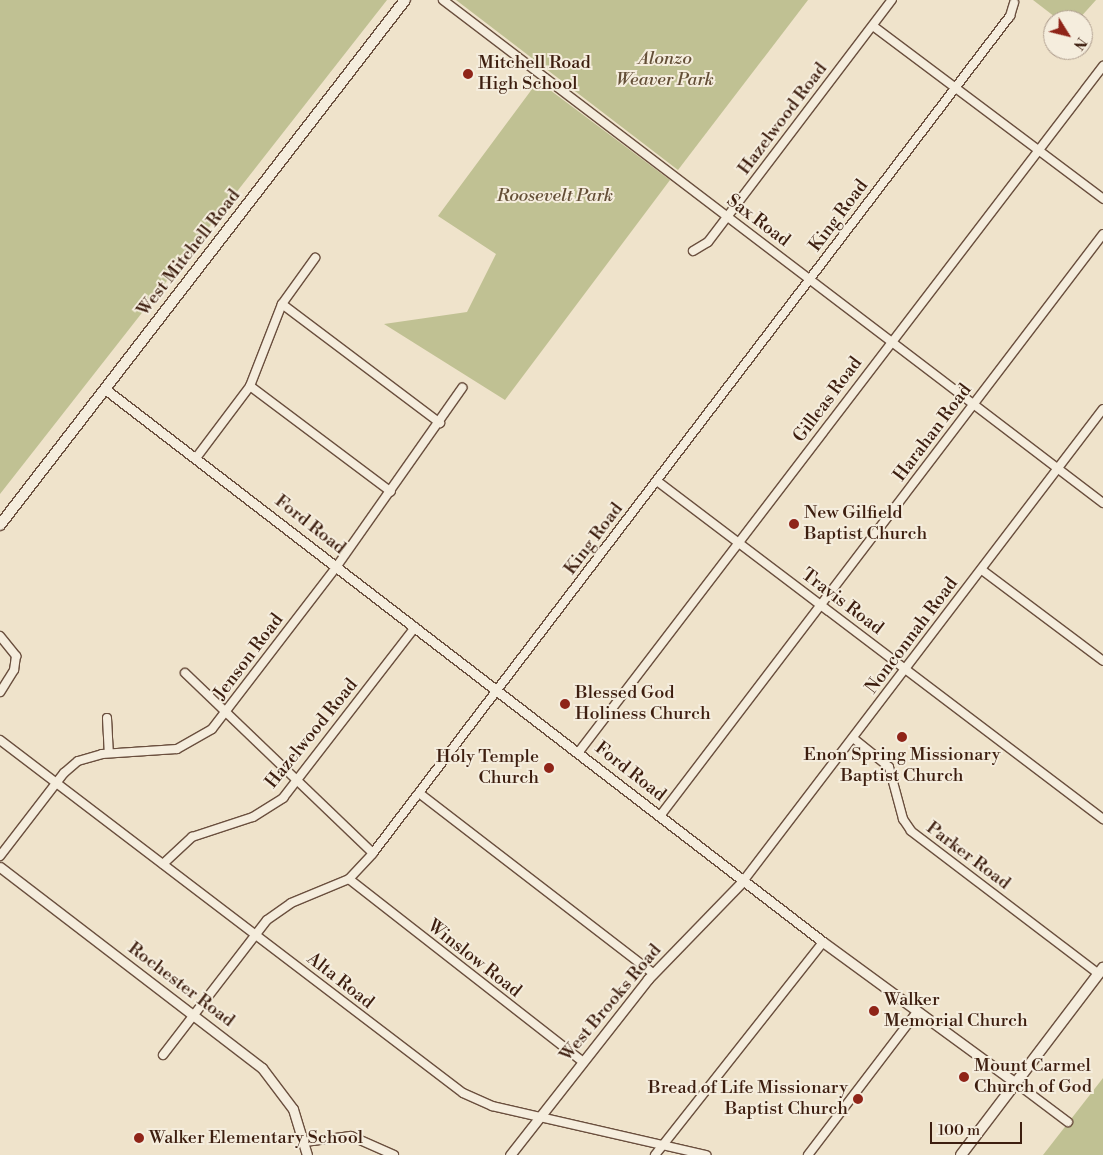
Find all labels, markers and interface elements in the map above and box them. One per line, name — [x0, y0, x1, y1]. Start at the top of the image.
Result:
north arrow — [1043, 10, 1093, 60]
text: N — [1069, 33, 1090, 53]
park label: Alonzo Weaver Park — [616, 49, 714, 92]
place label: Mitchell Road High School — [478, 53, 591, 96]
street label: Hazelwood Road — [734, 59, 832, 179]
marker: Mitchell Road High School — [462, 68, 474, 80]
street label: King Road — [805, 176, 873, 256]
street label: West Mitchell Road — [133, 185, 245, 321]
park label: Roosevelt Park — [497, 185, 613, 207]
street label: Sax Road — [722, 190, 794, 252]
street label: Gilleas Road — [789, 353, 867, 447]
street label: Harahan Road — [889, 380, 977, 486]
street label: Ford Road — [270, 491, 350, 559]
street label: King Road — [560, 499, 628, 579]
place label: New Gilfield Baptist Church — [804, 503, 927, 546]
marker: New Gilfield Baptist Church — [788, 518, 800, 530]
street label: Travis Road — [797, 564, 887, 640]
street label: Nonconnah Road — [861, 574, 963, 698]
street label: Jenson Road — [210, 610, 288, 704]
street label: Hazelwood Road — [261, 675, 363, 793]
place label: Blessed God Holiness Church — [575, 683, 711, 726]
marker: Blessed God Holiness Church — [559, 698, 571, 710]
marker: Enon Spring Missionary Baptist Church — [896, 731, 908, 743]
street label: Ford Road — [590, 738, 670, 806]
place label: Enon Spring Missionary Baptist Church — [804, 745, 1000, 788]
place label: Holy Temple Church — [436, 747, 539, 790]
marker: Holy Temple Church — [543, 762, 555, 774]
street label: Parker Road — [922, 817, 1014, 895]
street label: Winslow Road — [423, 916, 525, 1002]
street label: Rochester Road — [123, 938, 239, 1032]
street label: West Brooks Road — [556, 940, 666, 1066]
street label: Alta Road — [302, 948, 378, 1014]
place label: Walker Memorial Church — [884, 990, 1028, 1032]
marker: Walker Memorial Church — [868, 1005, 880, 1017]
place label: Mount Carmel Church of God — [974, 1056, 1092, 1098]
marker: Mount Carmel Church of God — [958, 1071, 970, 1083]
place label: Bread of Life Missionary Baptist Church — [648, 1078, 848, 1120]
marker: Bread of Life Missionary Baptist Church — [852, 1093, 864, 1105]
scale bar — [933, 1112, 1026, 1144]
text: 100 m — [938, 1121, 980, 1140]
place label: Walker Elementary School — [149, 1127, 363, 1149]
marker: Walker Elementary School — [133, 1132, 145, 1144]

